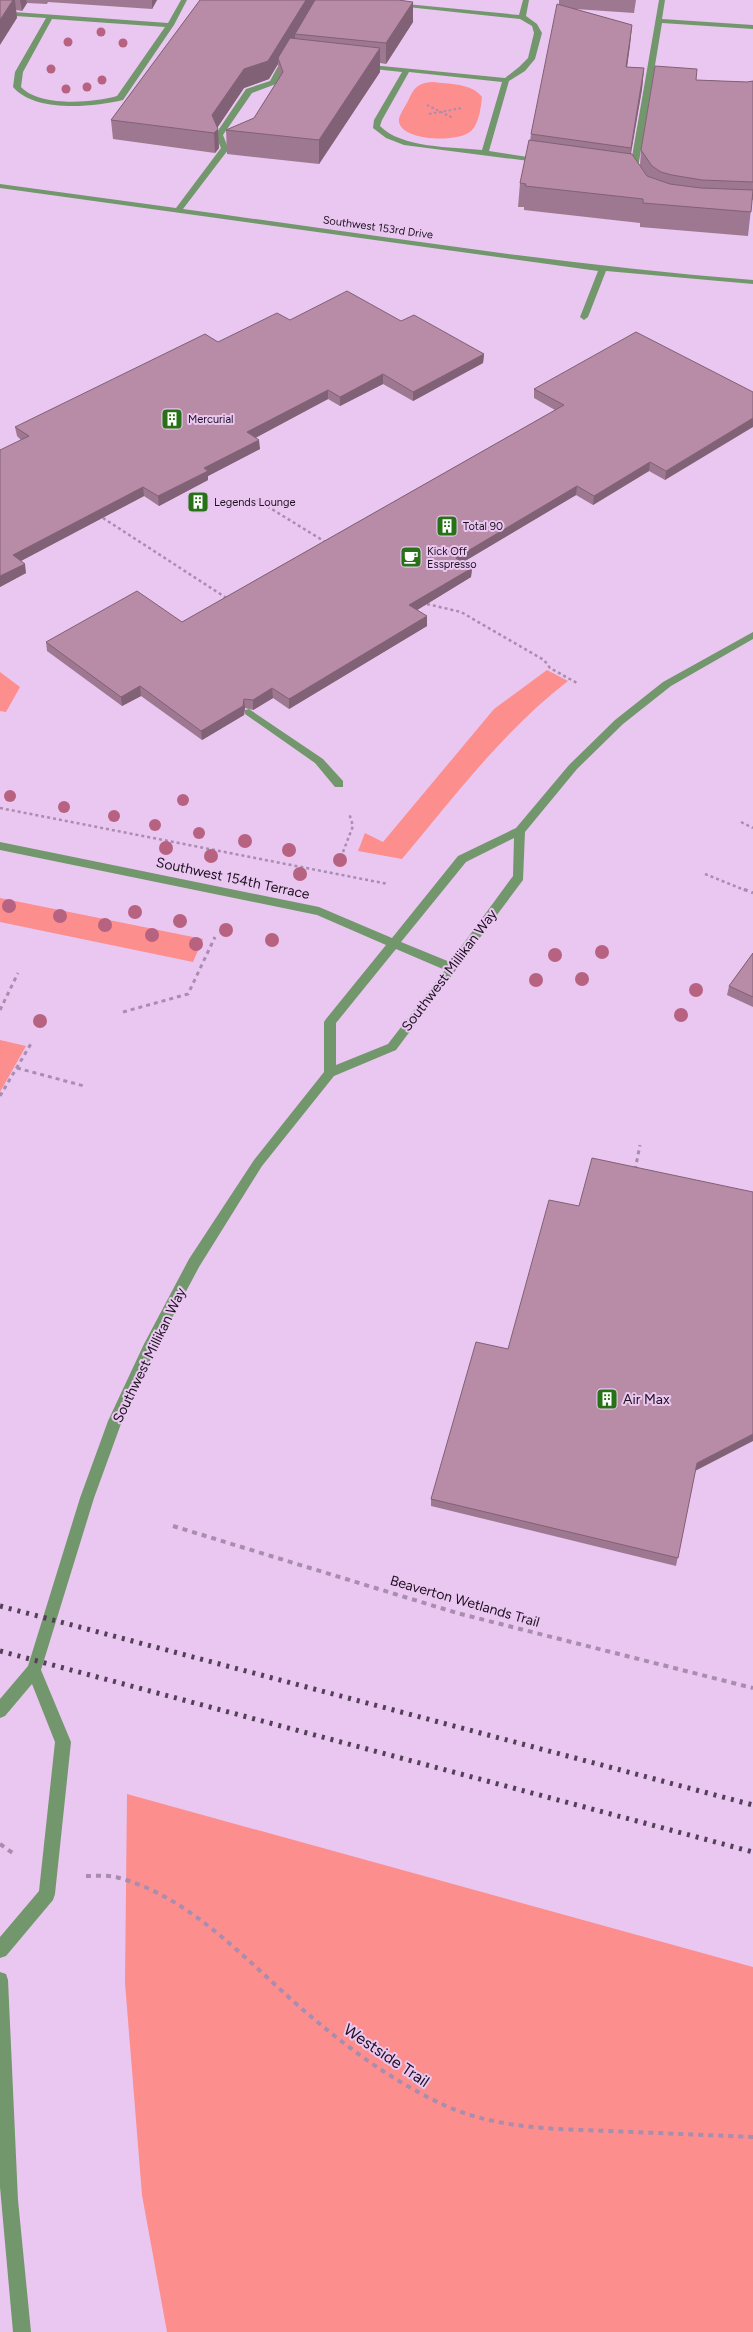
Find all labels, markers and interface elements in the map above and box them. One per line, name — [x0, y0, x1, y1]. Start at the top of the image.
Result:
street label: Southwest 153rd Drive — [322, 213, 434, 242]
building icon: Mercurial — [160, 407, 184, 431]
place label: Mercurial — [188, 413, 233, 426]
building icon: Legends Lounge — [186, 490, 210, 514]
place label: Legends Lounge — [214, 496, 295, 509]
building icon: Total 90 — [435, 514, 459, 538]
place label: Total 90 — [463, 520, 503, 533]
cafe icon: Kick Off Esspresso — [399, 545, 423, 569]
place label: Kick Off Esspresso — [427, 545, 477, 571]
street label: Southwest 154th Terrace — [154, 854, 312, 903]
street label: Southwest Millikan Way — [398, 906, 501, 1035]
street label: Southwest Millikan Way — [109, 1284, 190, 1425]
building icon: Air Max — [595, 1387, 619, 1411]
place label: Air Max — [623, 1391, 670, 1408]
street label: Beaverton Wetlands Trail — [388, 1572, 542, 1631]
street label: Westside Trail — [340, 2020, 433, 2091]

